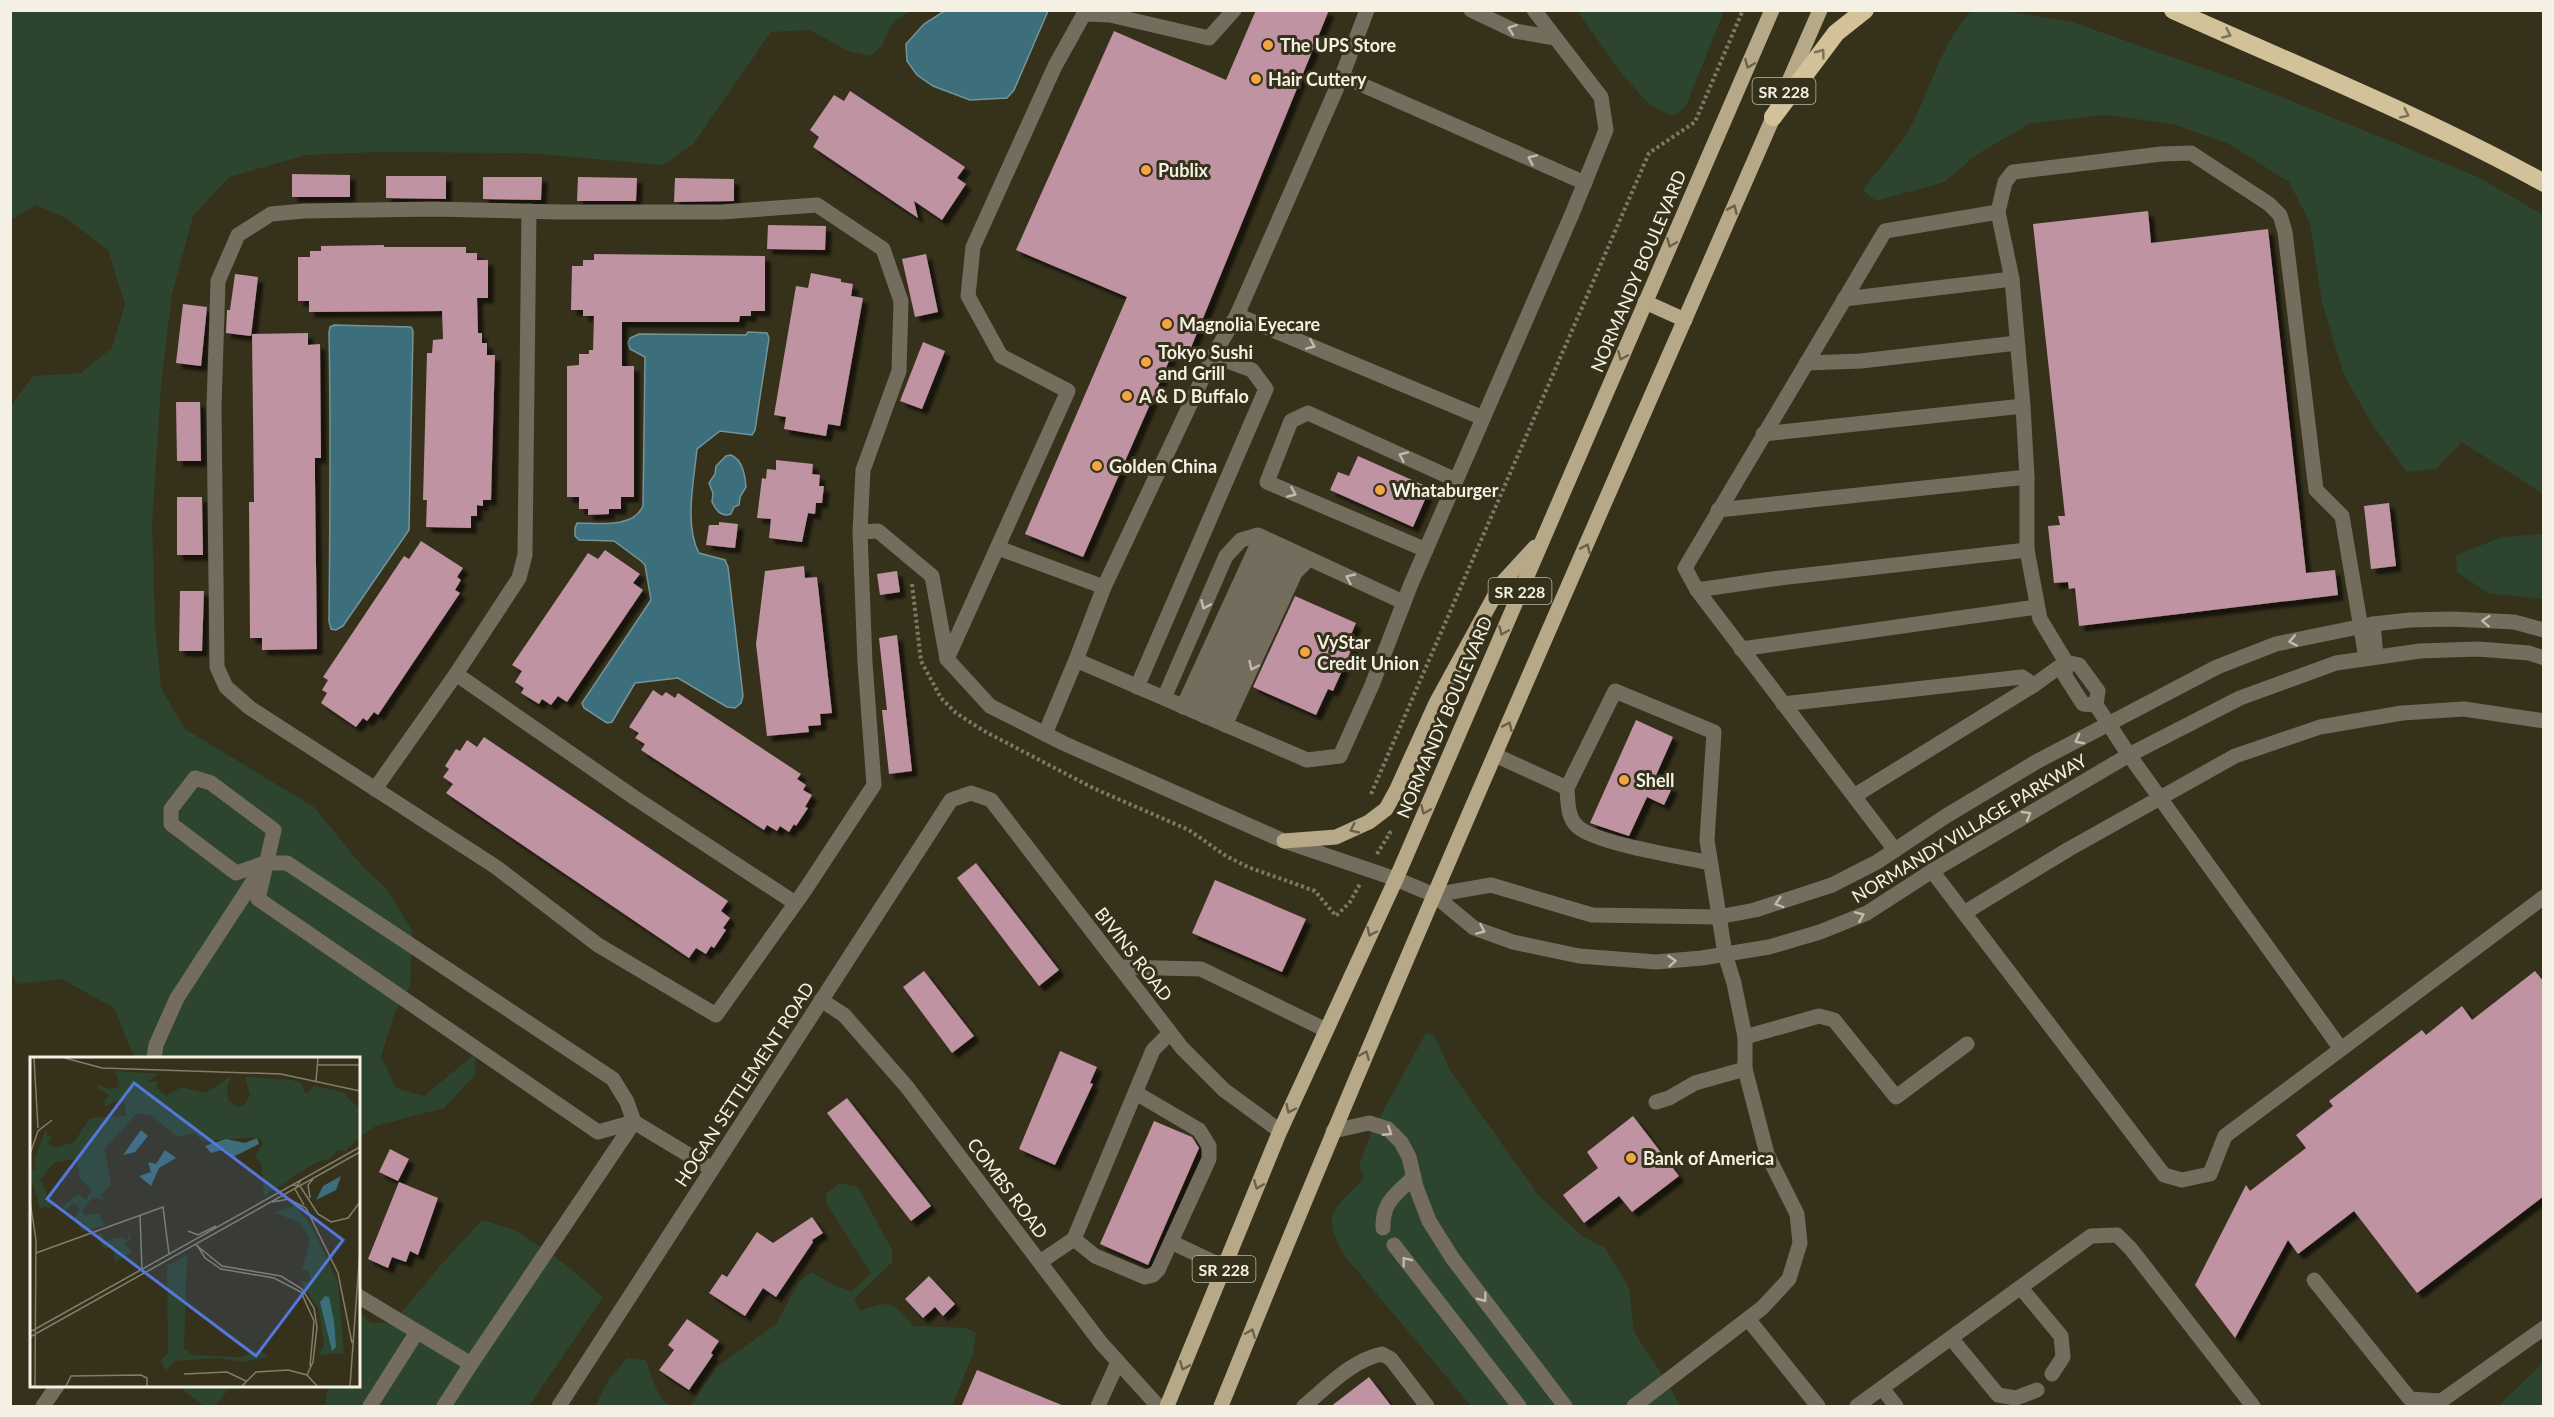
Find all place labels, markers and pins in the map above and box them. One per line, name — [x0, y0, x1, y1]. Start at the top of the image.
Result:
place label: The UPS Store — [1280, 34, 1396, 56]
marker: The UPS Store — [1261, 38, 1275, 52]
place label: Hair Cuttery — [1268, 68, 1367, 90]
marker: Hair Cuttery — [1249, 72, 1263, 86]
place label: Publix — [1158, 159, 1209, 181]
marker: Publix — [1139, 163, 1153, 177]
place label: Magnolia Eyecare — [1179, 313, 1321, 335]
marker: Magnolia Eyecare — [1160, 317, 1174, 331]
place label: Tokyo Sushi and Grill — [1158, 341, 1253, 384]
marker: Tokyo Sushi and Grill — [1139, 355, 1153, 369]
place label: A & D Buffalo — [1138, 385, 1249, 407]
marker: A & D Buffalo — [1120, 389, 1134, 403]
place label: Golden China — [1109, 455, 1217, 477]
marker: Golden China — [1090, 459, 1104, 473]
place label: Whataburger — [1392, 479, 1499, 501]
marker: Whataburger — [1373, 483, 1387, 497]
place label: VyStar Credit Union — [1316, 631, 1419, 674]
marker: VyStar Credit Union — [1298, 645, 1312, 659]
place label: Shell — [1636, 769, 1674, 791]
marker: Shell — [1617, 773, 1631, 787]
place label: Bank of America — [1643, 1147, 1774, 1169]
marker: Bank of America — [1624, 1151, 1638, 1165]

